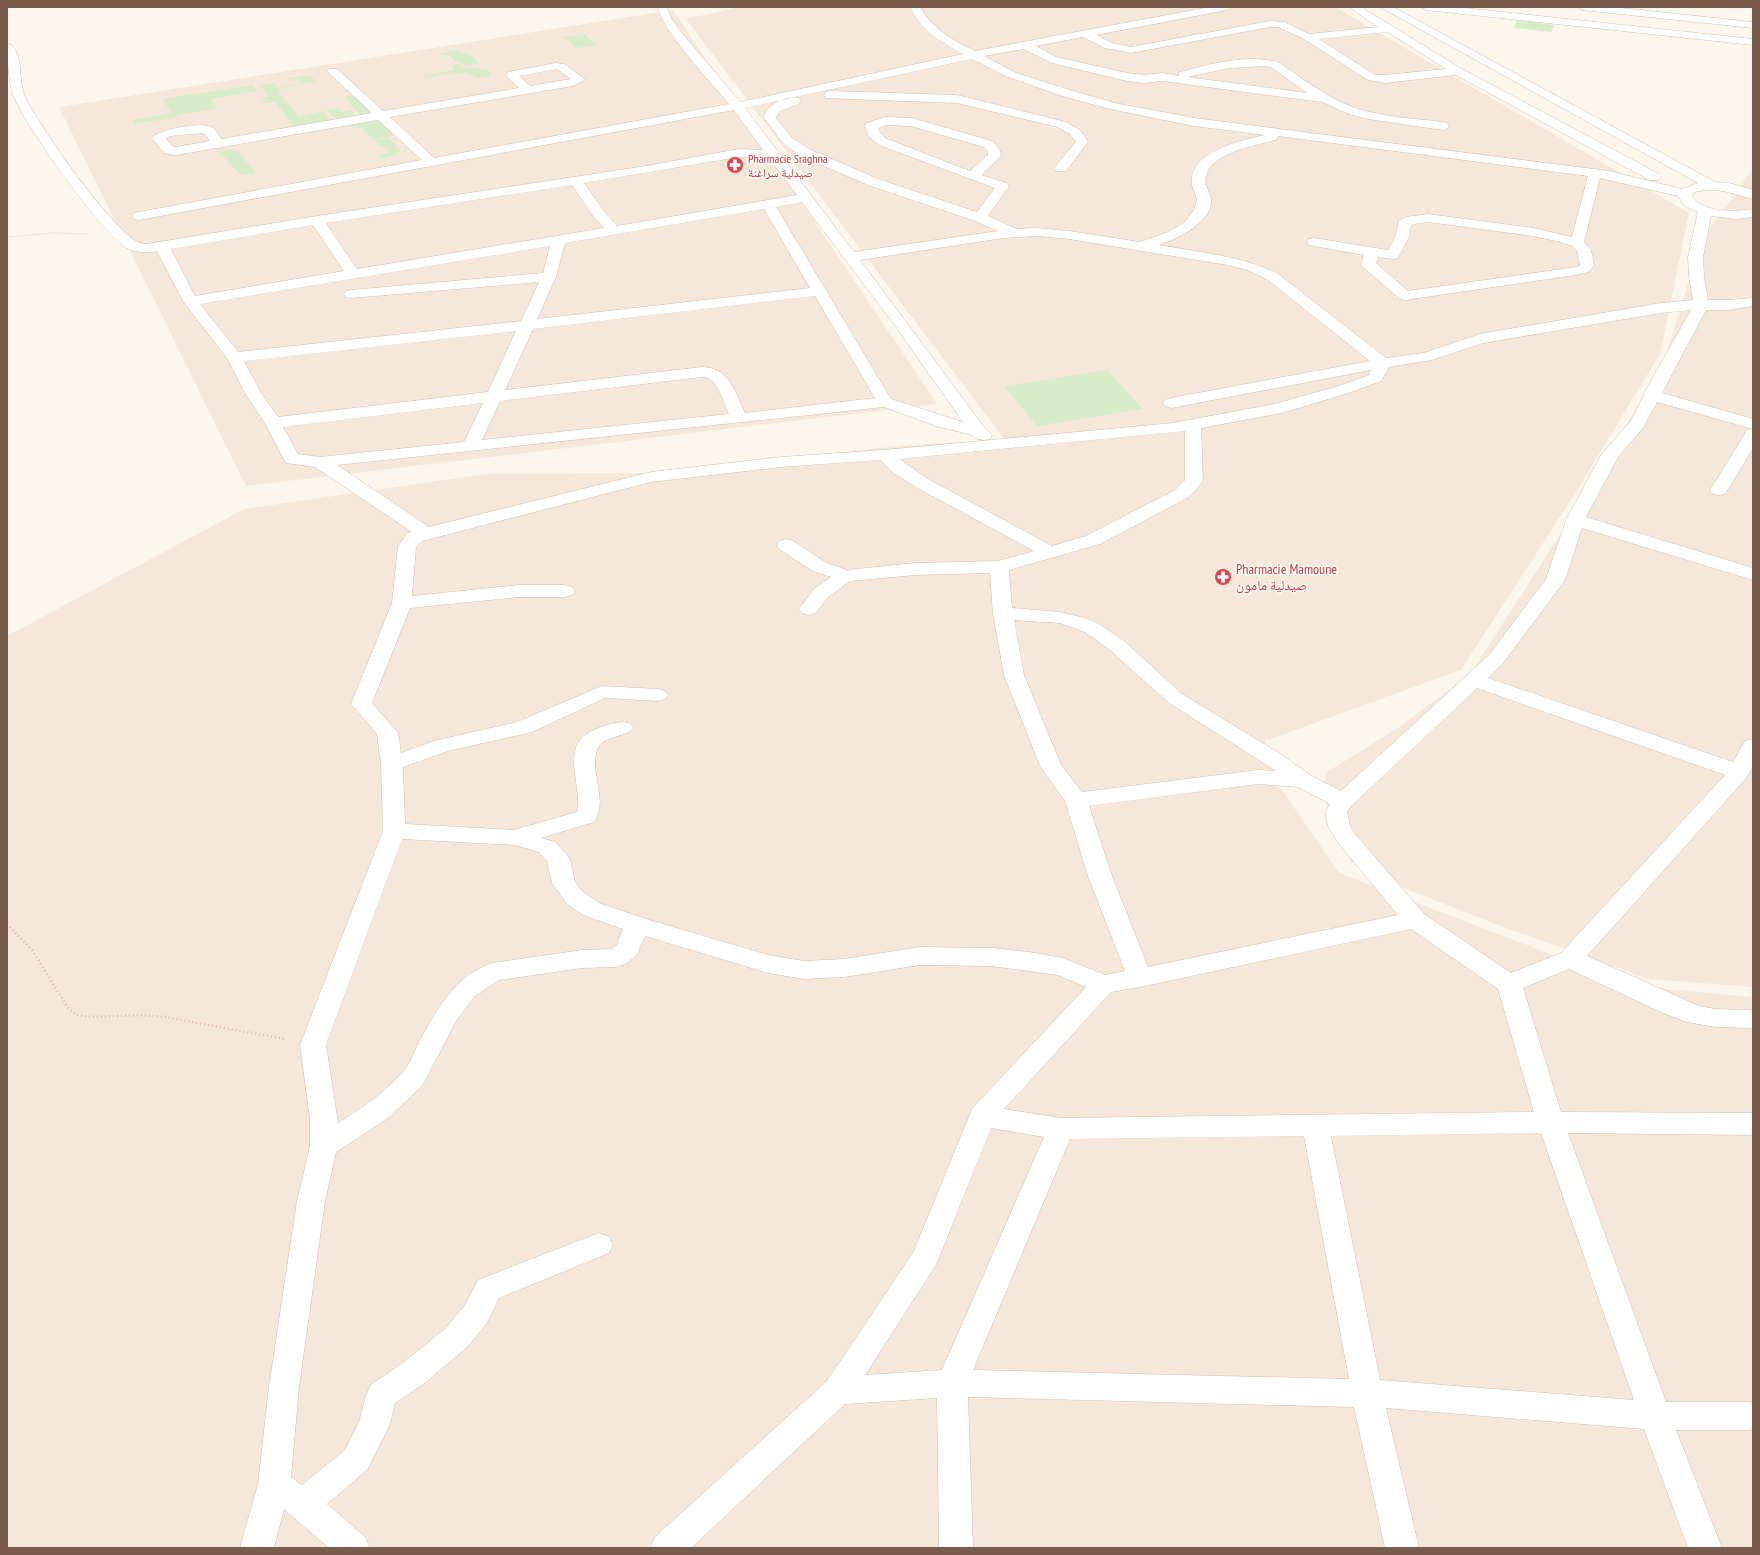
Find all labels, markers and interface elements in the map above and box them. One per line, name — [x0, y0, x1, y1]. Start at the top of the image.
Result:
place label: Pharmacie Sraghna صيدلية سراغنة — [748, 151, 828, 180]
pharmacy icon: Pharmacie Sraghna صيدلية سراغنة — [725, 155, 745, 175]
place label: Pharmacie Mamoune صيدلية مامون — [1236, 560, 1337, 594]
pharmacy icon: Pharmacie Mamoune صيدلية مامون — [1213, 567, 1233, 587]

